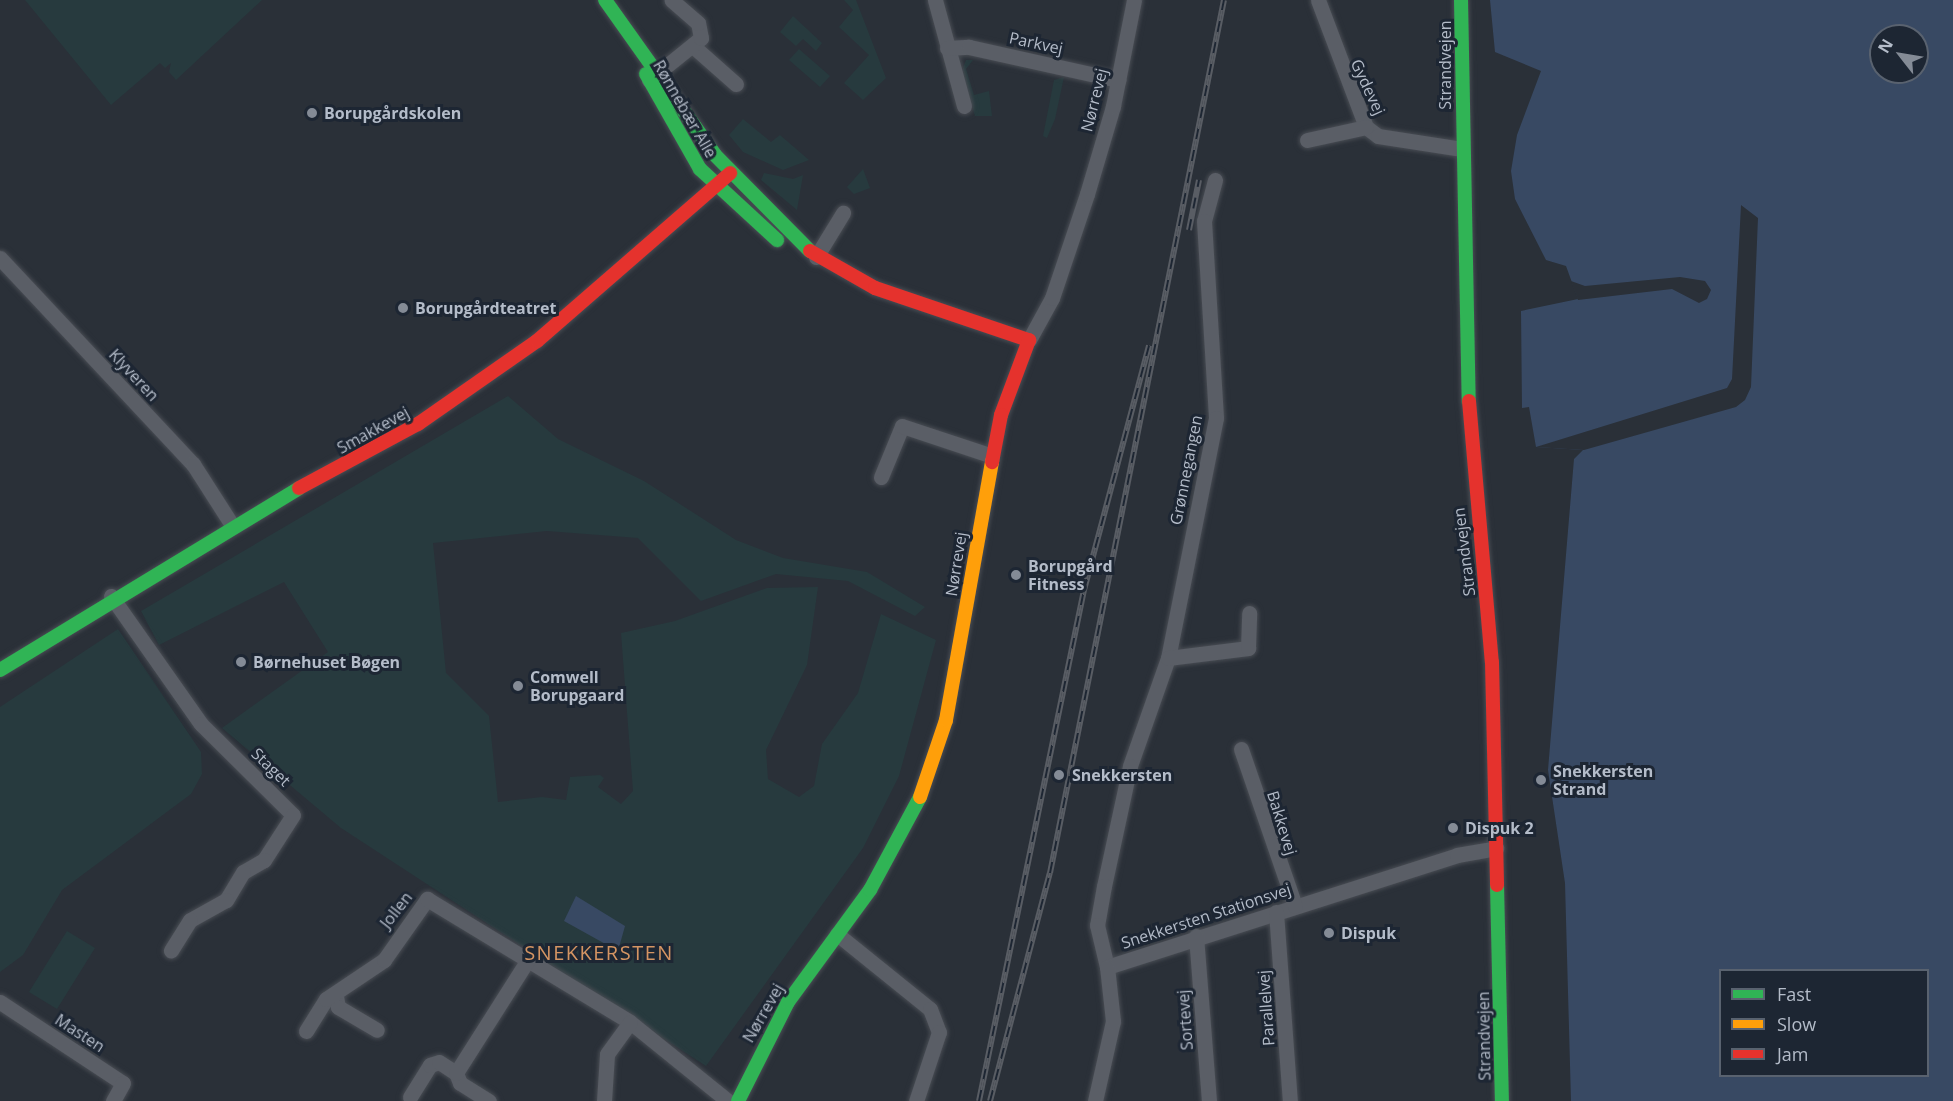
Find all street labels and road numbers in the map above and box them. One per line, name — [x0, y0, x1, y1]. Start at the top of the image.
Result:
street label: Strandvejen — [1435, 20, 1455, 110]
street label: Parkvej — [1007, 28, 1065, 58]
street label: Gydevej — [1347, 56, 1389, 118]
street label: Rønnebær Alle — [649, 57, 721, 161]
street label: Nørrevej — [1077, 66, 1111, 134]
street label: Klyveren — [105, 345, 163, 405]
street label: Smakkevej — [334, 402, 412, 458]
street label: Grønnegangen — [1166, 414, 1206, 526]
street label: Strandvejen — [1449, 507, 1479, 597]
street label: Nørrevej — [941, 531, 971, 597]
street label: Staget — [248, 744, 294, 790]
street label: Bakkevej — [1263, 789, 1301, 857]
street label: Snekkersten Stationsvej — [1119, 879, 1293, 953]
street label: Jollen — [376, 888, 416, 932]
street label: Parallelvej — [1254, 969, 1278, 1047]
street label: Nørrevej — [738, 980, 788, 1046]
street label: Sortevej — [1173, 989, 1197, 1051]
street label: Strandvejen — [1474, 991, 1494, 1081]
street label: Masten — [52, 1010, 108, 1056]

